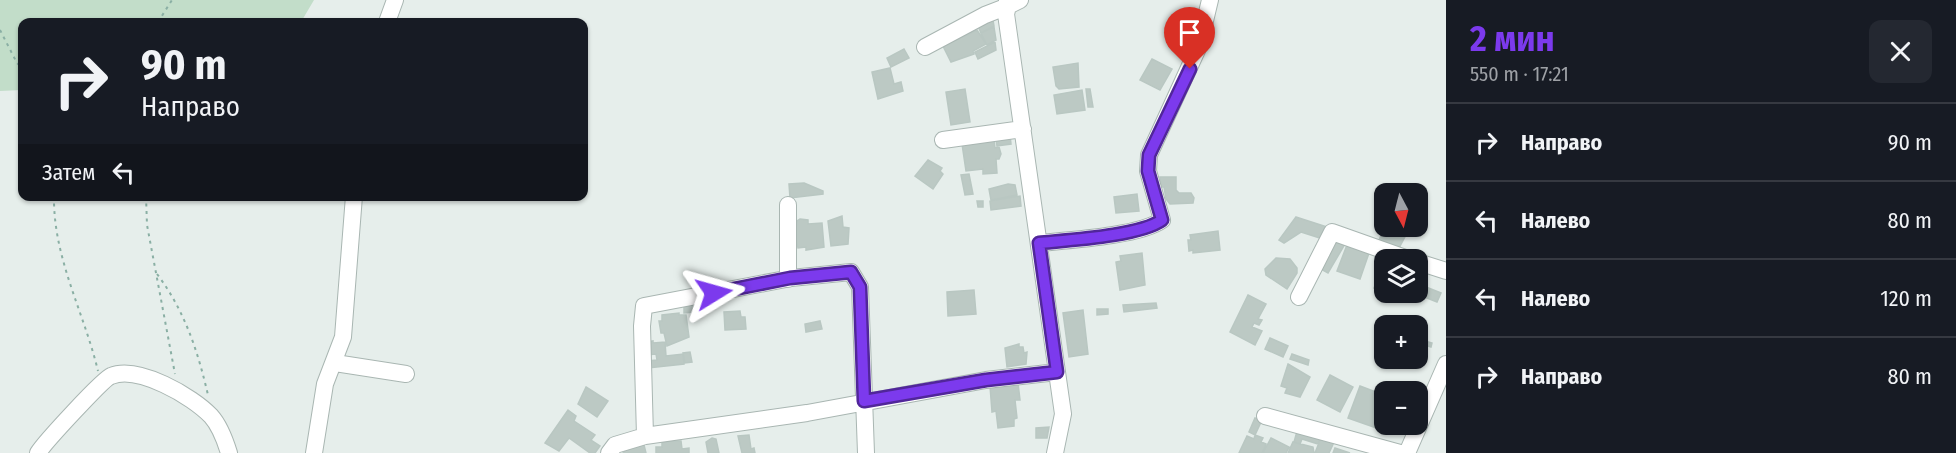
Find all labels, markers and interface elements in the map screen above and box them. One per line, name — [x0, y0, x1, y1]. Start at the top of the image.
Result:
pin — [1164, 7, 1215, 69]
icon: arrive — [1173, 16, 1206, 49]
text: 2 мин — [1470, 17, 1555, 61]
button: close — [1869, 20, 1932, 83]
text: 90 m — [141, 40, 226, 90]
icon: right — [42, 42, 120, 120]
text: 550 m · 17:21 — [1470, 62, 1569, 86]
text: Направо — [141, 91, 240, 123]
icon: right — [1470, 126, 1503, 159]
text: Направо — [1521, 129, 1602, 156]
text: 90 m — [1888, 129, 1932, 156]
icon: left — [107, 156, 140, 189]
text: Затем — [42, 159, 95, 186]
north arrow — [1374, 183, 1428, 237]
map controls — [1374, 183, 1428, 435]
icon: left — [1470, 204, 1503, 237]
text: Налево — [1521, 207, 1590, 234]
text: 80 m — [1887, 207, 1932, 234]
button: layers — [1374, 249, 1428, 303]
position arrow — [682, 261, 746, 325]
icon: left — [1470, 282, 1503, 315]
text: Налево — [1521, 285, 1590, 312]
text: 120 m — [1880, 285, 1932, 312]
button: + — [1374, 315, 1428, 369]
icon: right — [1470, 360, 1503, 393]
text: Направо — [1521, 363, 1602, 390]
text: 80 m — [1887, 363, 1932, 390]
button: − — [1374, 381, 1428, 435]

